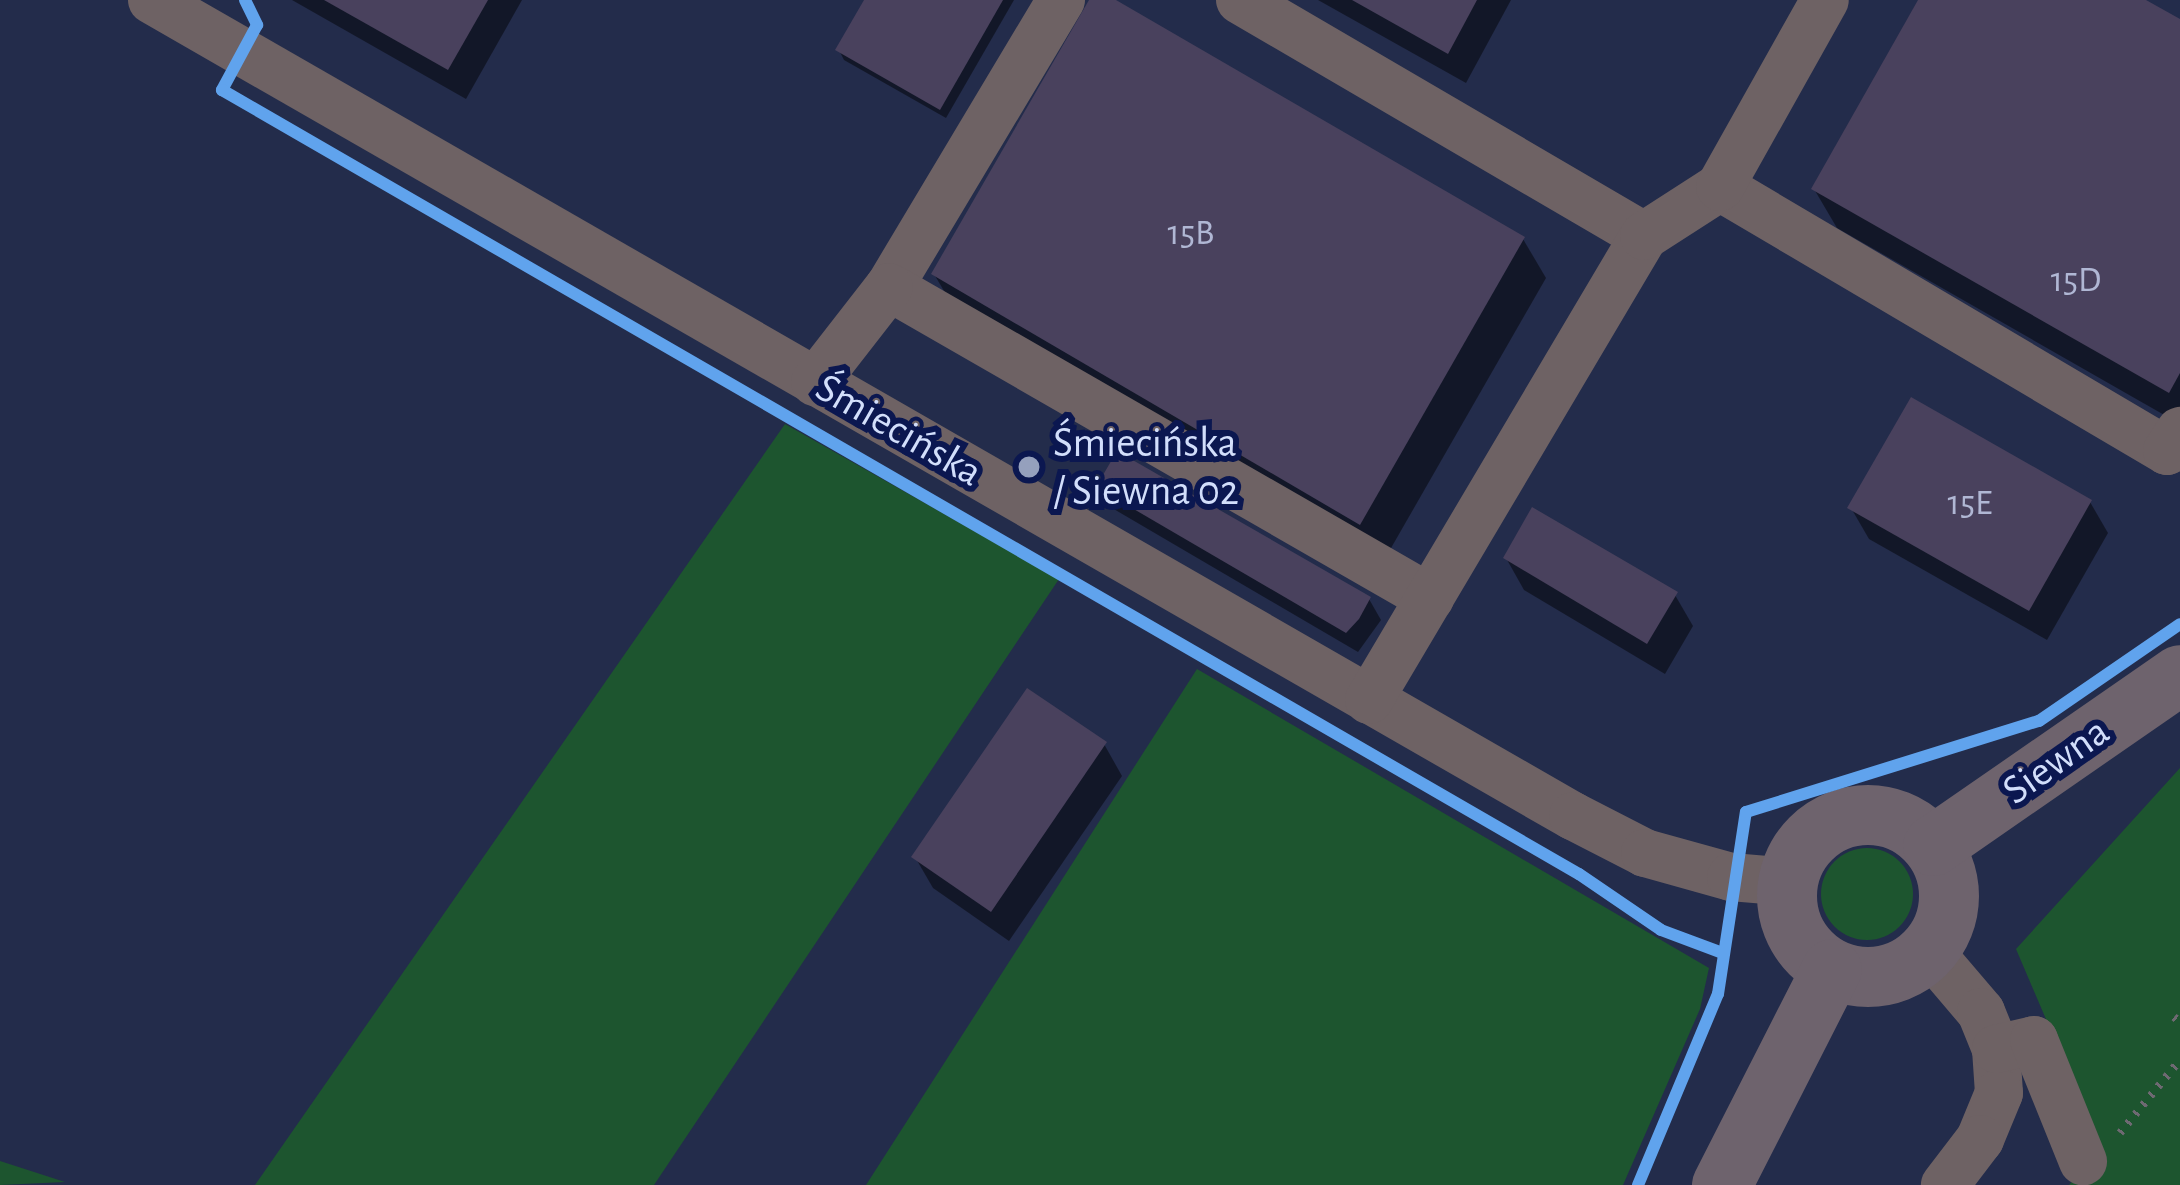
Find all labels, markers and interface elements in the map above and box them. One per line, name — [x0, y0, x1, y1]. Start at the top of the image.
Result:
house number: 15B — [1168, 212, 1214, 256]
house number: 15D — [2051, 259, 2101, 303]
street label: Śmiecińska — [807, 362, 991, 498]
place label: Śmiecińska / Siewna 02 — [1053, 418, 1239, 516]
marker: Śmiecińska / Siewna 02 — [1016, 454, 1042, 480]
house number: 15E — [1948, 482, 1992, 526]
street label: Siewna — [1993, 706, 2119, 816]

